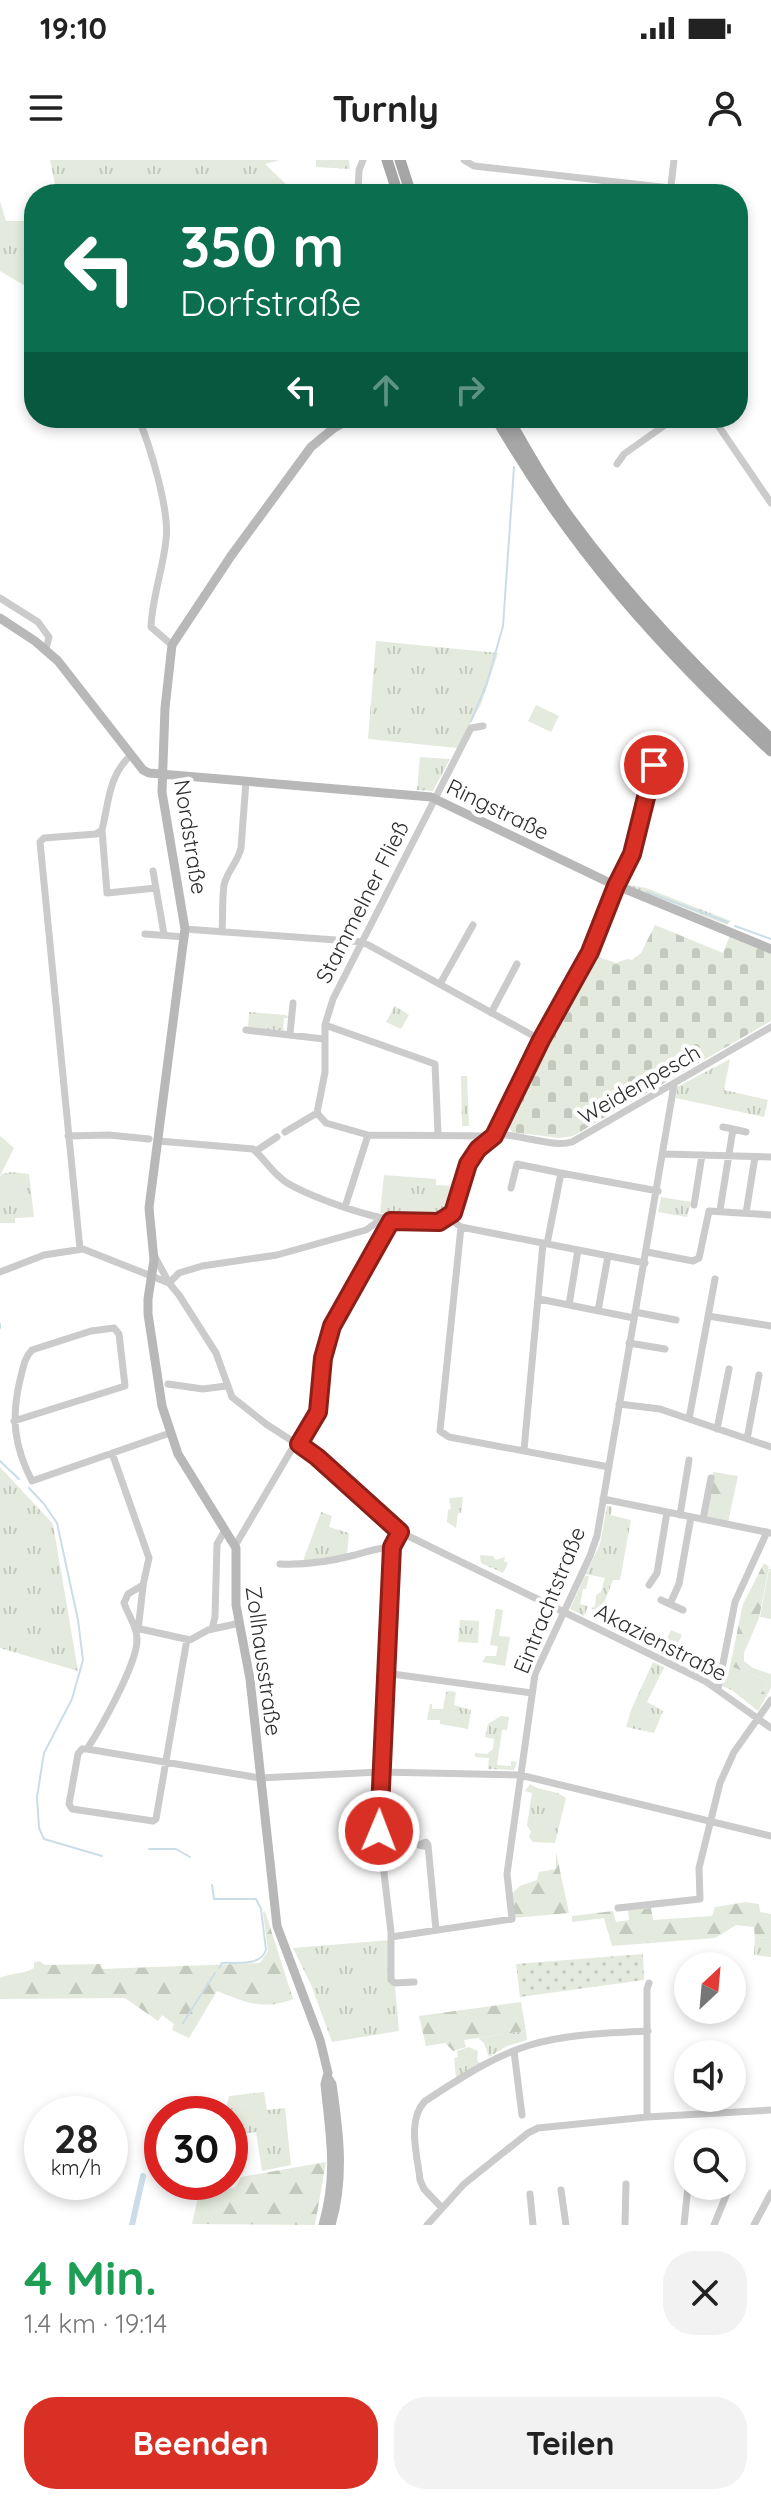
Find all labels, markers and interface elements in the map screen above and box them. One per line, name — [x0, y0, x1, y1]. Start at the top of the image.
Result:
text: 19:10 — [40, 9, 107, 47]
icon: menu — [24, 86, 68, 130]
text: Turnly — [332, 86, 439, 131]
icon: person — [703, 86, 747, 130]
text: 350 m — [180, 211, 344, 281]
icon: left — [48, 216, 152, 320]
text: Dorfstraße — [180, 280, 361, 325]
icon: left — [280, 368, 324, 412]
icon: ahead — [364, 368, 408, 412]
icon: right — [448, 368, 492, 412]
pin — [620, 731, 688, 799]
icon: arrive — [632, 743, 676, 787]
street label: Ringstraße — [442, 772, 554, 846]
street label: Nordstraße — [168, 778, 214, 896]
street label: Stammelner Fließ — [309, 816, 415, 988]
street label: Weidenpesch — [573, 1038, 705, 1130]
street label: Eintrachtstraße — [507, 1523, 591, 1677]
street label: Zollhausstraße — [240, 1584, 288, 1738]
street label: Akazienstraße — [590, 1597, 732, 1687]
position arrow — [337, 1789, 421, 1873]
north arrow — [674, 1952, 746, 2024]
map controls — [674, 1952, 746, 2200]
button: sound — [674, 2040, 746, 2112]
speed limit sign: 30 — [144, 2096, 248, 2200]
text: 28 — [54, 2113, 98, 2163]
button: search — [674, 2128, 746, 2200]
text: km/h — [51, 2155, 101, 2180]
text: 4 Min. — [24, 2247, 157, 2307]
button: close — [663, 2251, 747, 2335]
text: 1.4 km · 19:14 — [24, 2307, 167, 2340]
button: Beenden — [24, 2397, 378, 2489]
button: Teilen — [394, 2397, 747, 2489]

